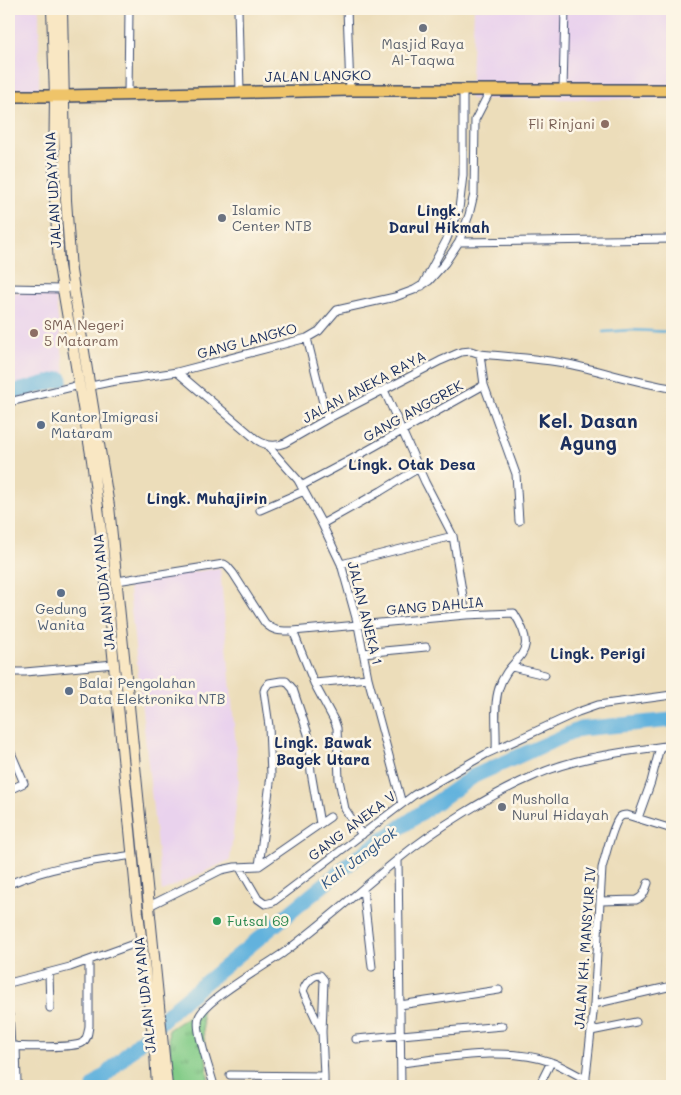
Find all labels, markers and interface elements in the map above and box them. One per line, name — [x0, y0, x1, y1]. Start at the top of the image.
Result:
marker: Masjid Raya Al-Taqwa — [417, 22, 429, 34]
place label: Masjid Raya Al-Taqwa — [382, 34, 464, 69]
street label: JALAN LANGKO — [265, 65, 371, 86]
place label: Fli Rinjani — [528, 114, 595, 133]
marker: Fli Rinjani — [599, 118, 611, 130]
street label: JALAN UDAYANA — [40, 131, 65, 249]
place label: Islamic Center NTB — [232, 200, 312, 235]
district label: Lingk. Darul Hikmah — [389, 200, 490, 237]
marker: Islamic Center NTB — [216, 212, 228, 224]
place label: SMA Negeri 5 Mataram — [44, 315, 124, 350]
street label: GANG LANGKO — [195, 318, 299, 363]
marker: SMA Negeri 5 Mataram — [28, 327, 40, 339]
street label: JALAN ANEKA RAYA — [299, 346, 429, 427]
street label: GANG ANGGREK — [359, 375, 467, 446]
place label: Kantor Imigrasi Mataram — [51, 407, 158, 442]
district label: Kel. Dasan Agung — [538, 408, 638, 455]
marker: Kantor Imigrasi Mataram — [35, 419, 47, 431]
district label: Lingk. Otak Desa — [348, 454, 476, 474]
district label: Lingk. Muhajirin — [147, 488, 267, 508]
street label: JALAN UDAYANA — [88, 533, 119, 651]
street label: JALAN ANEKA 1 — [343, 559, 388, 667]
marker: Gedung Wanita — [55, 587, 67, 599]
street label: GANG DAHLIA — [385, 592, 484, 619]
place label: Gedung Wanita — [35, 599, 87, 634]
district label: Lingk. Perigi — [550, 643, 646, 663]
place label: Balai Pengolahan Data Elektronika NTB — [79, 673, 225, 708]
marker: Balai Pengolahan Data Elektronika NTB — [63, 685, 75, 697]
district label: Lingk. Bawak Bagek Utara — [274, 732, 372, 769]
street label: GANG ANEKA V — [304, 786, 399, 865]
place label: Musholla Nurul Hidayah — [512, 789, 609, 824]
marker: Musholla Nurul Hidayah — [496, 801, 508, 813]
water label: Kali Jangkok — [316, 821, 402, 893]
street label: JALAN KH. MANSYUR IV — [569, 866, 600, 1030]
place label: Futsal 69 — [227, 911, 289, 930]
marker: Futsal 69 — [211, 915, 223, 927]
street label: JALAN UDAYANA — [129, 936, 160, 1054]

